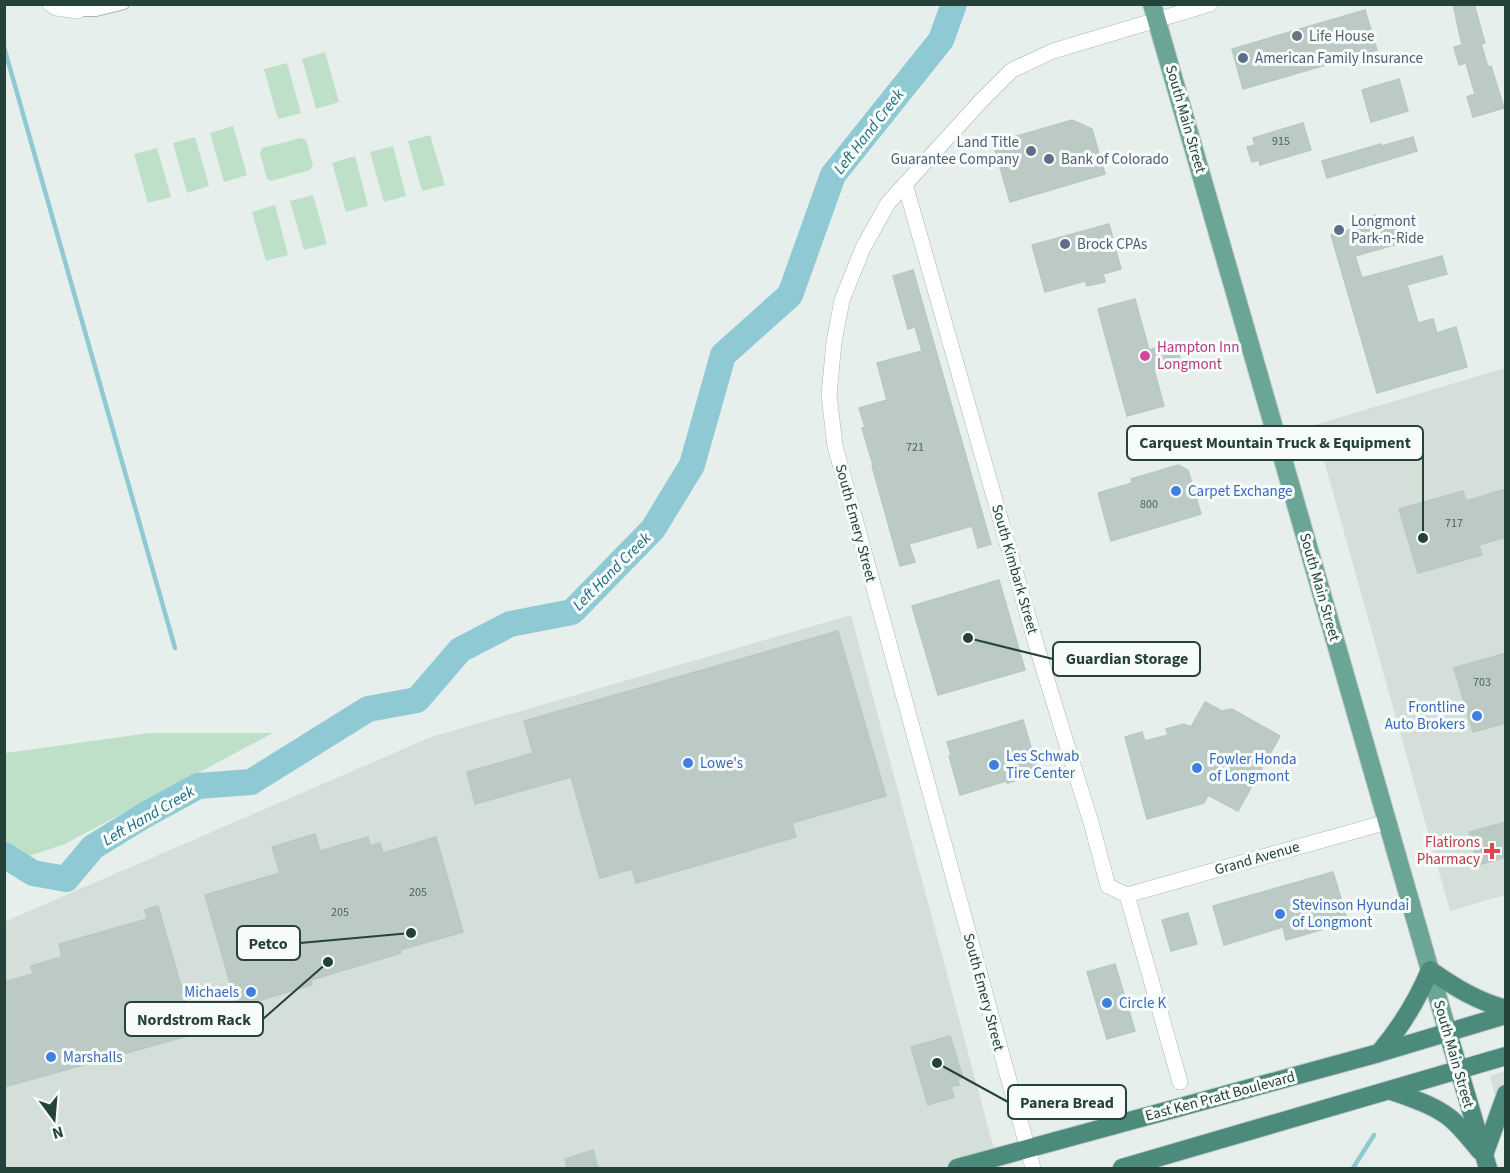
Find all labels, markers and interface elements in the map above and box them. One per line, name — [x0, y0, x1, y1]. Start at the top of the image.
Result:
place label: Life House — [1309, 26, 1374, 47]
marker: Life House — [1290, 29, 1304, 43]
place label: American Family Insurance — [1255, 48, 1423, 69]
marker: American Family Insurance — [1236, 51, 1250, 65]
street label: South Main Street — [1160, 63, 1211, 176]
water label: Left Hand Creek — [828, 84, 909, 179]
place label: Land Title Guarantee Company — [891, 132, 1019, 170]
house number: 915 — [1272, 133, 1290, 150]
marker: Land Title Guarantee Company — [1024, 144, 1038, 158]
place label: Bank of Colorado — [1061, 149, 1169, 170]
marker: Bank of Colorado — [1042, 152, 1056, 166]
place label: Longmont Park-n-Ride — [1351, 211, 1424, 249]
marker: Longmont Park-n-Ride — [1332, 223, 1346, 237]
place label: Brock CPAs — [1077, 234, 1147, 255]
marker: Brock CPAs — [1058, 237, 1072, 251]
place label: Hampton Inn Longmont — [1157, 337, 1239, 375]
marker: Hampton Inn Longmont — [1138, 349, 1152, 363]
callout: Carquest Mountain Truck & Equipment — [1127, 426, 1423, 460]
text: Carquest Mountain Truck & Equipment — [1139, 432, 1411, 454]
house number: 721 — [906, 439, 924, 456]
street label: South Emery Street — [830, 462, 881, 585]
place label: Carpet Exchange — [1188, 481, 1292, 502]
marker: Carpet Exchange — [1169, 484, 1183, 498]
house number: 800 — [1140, 496, 1158, 513]
street label: South Kimbark Street — [986, 502, 1043, 637]
house number: 717 — [1445, 515, 1463, 532]
water label: Left Hand Creek — [568, 527, 656, 616]
street label: South Main Street — [1294, 531, 1345, 644]
callout: Guardian Storage — [1053, 642, 1200, 676]
text: Guardian Storage — [1066, 648, 1188, 670]
house number: 703 — [1473, 674, 1491, 691]
place label: Frontline Auto Brokers — [1385, 697, 1465, 735]
marker: Frontline Auto Brokers — [1470, 709, 1484, 723]
place label: Les Schwab Tire Center — [1006, 746, 1079, 784]
place label: Fowler Honda of Longmont — [1209, 749, 1297, 787]
place label: Lowe's — [700, 753, 743, 774]
marker: Lowe's — [681, 756, 695, 770]
marker: Les Schwab Tire Center — [987, 758, 1001, 772]
marker: Fowler Honda of Longmont — [1190, 761, 1204, 775]
water label: Left Hand Creek — [98, 780, 199, 851]
place label: Flatirons Pharmacy — [1417, 832, 1480, 870]
street label: Grand Avenue — [1212, 836, 1302, 881]
marker: Flatirons Pharmacy — [1485, 844, 1499, 858]
house number: 205 — [409, 884, 427, 901]
place label: Stevinson Hyundai of Longmont — [1292, 895, 1409, 933]
house number: 205 — [331, 904, 349, 921]
marker: Stevinson Hyundai of Longmont — [1273, 907, 1287, 921]
callout: Petco — [237, 926, 300, 960]
street label: South Emery Street — [958, 931, 1009, 1054]
text: Petco — [248, 933, 288, 955]
place label: Michaels — [184, 982, 239, 1003]
marker: Michaels — [244, 985, 258, 999]
place label: Circle K — [1119, 993, 1166, 1014]
marker: Circle K — [1100, 996, 1114, 1010]
street label: South Main Street — [1428, 998, 1479, 1111]
callout: Nordstrom Rack — [125, 1002, 263, 1036]
text: Nordstrom Rack — [137, 1009, 251, 1031]
place label: Marshalls — [63, 1047, 123, 1068]
marker: Marshalls — [44, 1050, 58, 1064]
street label: East Ken Pratt Boulevard — [1143, 1066, 1297, 1127]
callout: Panera Bread — [1008, 1085, 1126, 1119]
north arrow — [24, 1089, 84, 1149]
text: Panera Bread — [1020, 1092, 1114, 1114]
text: N — [50, 1120, 66, 1144]

